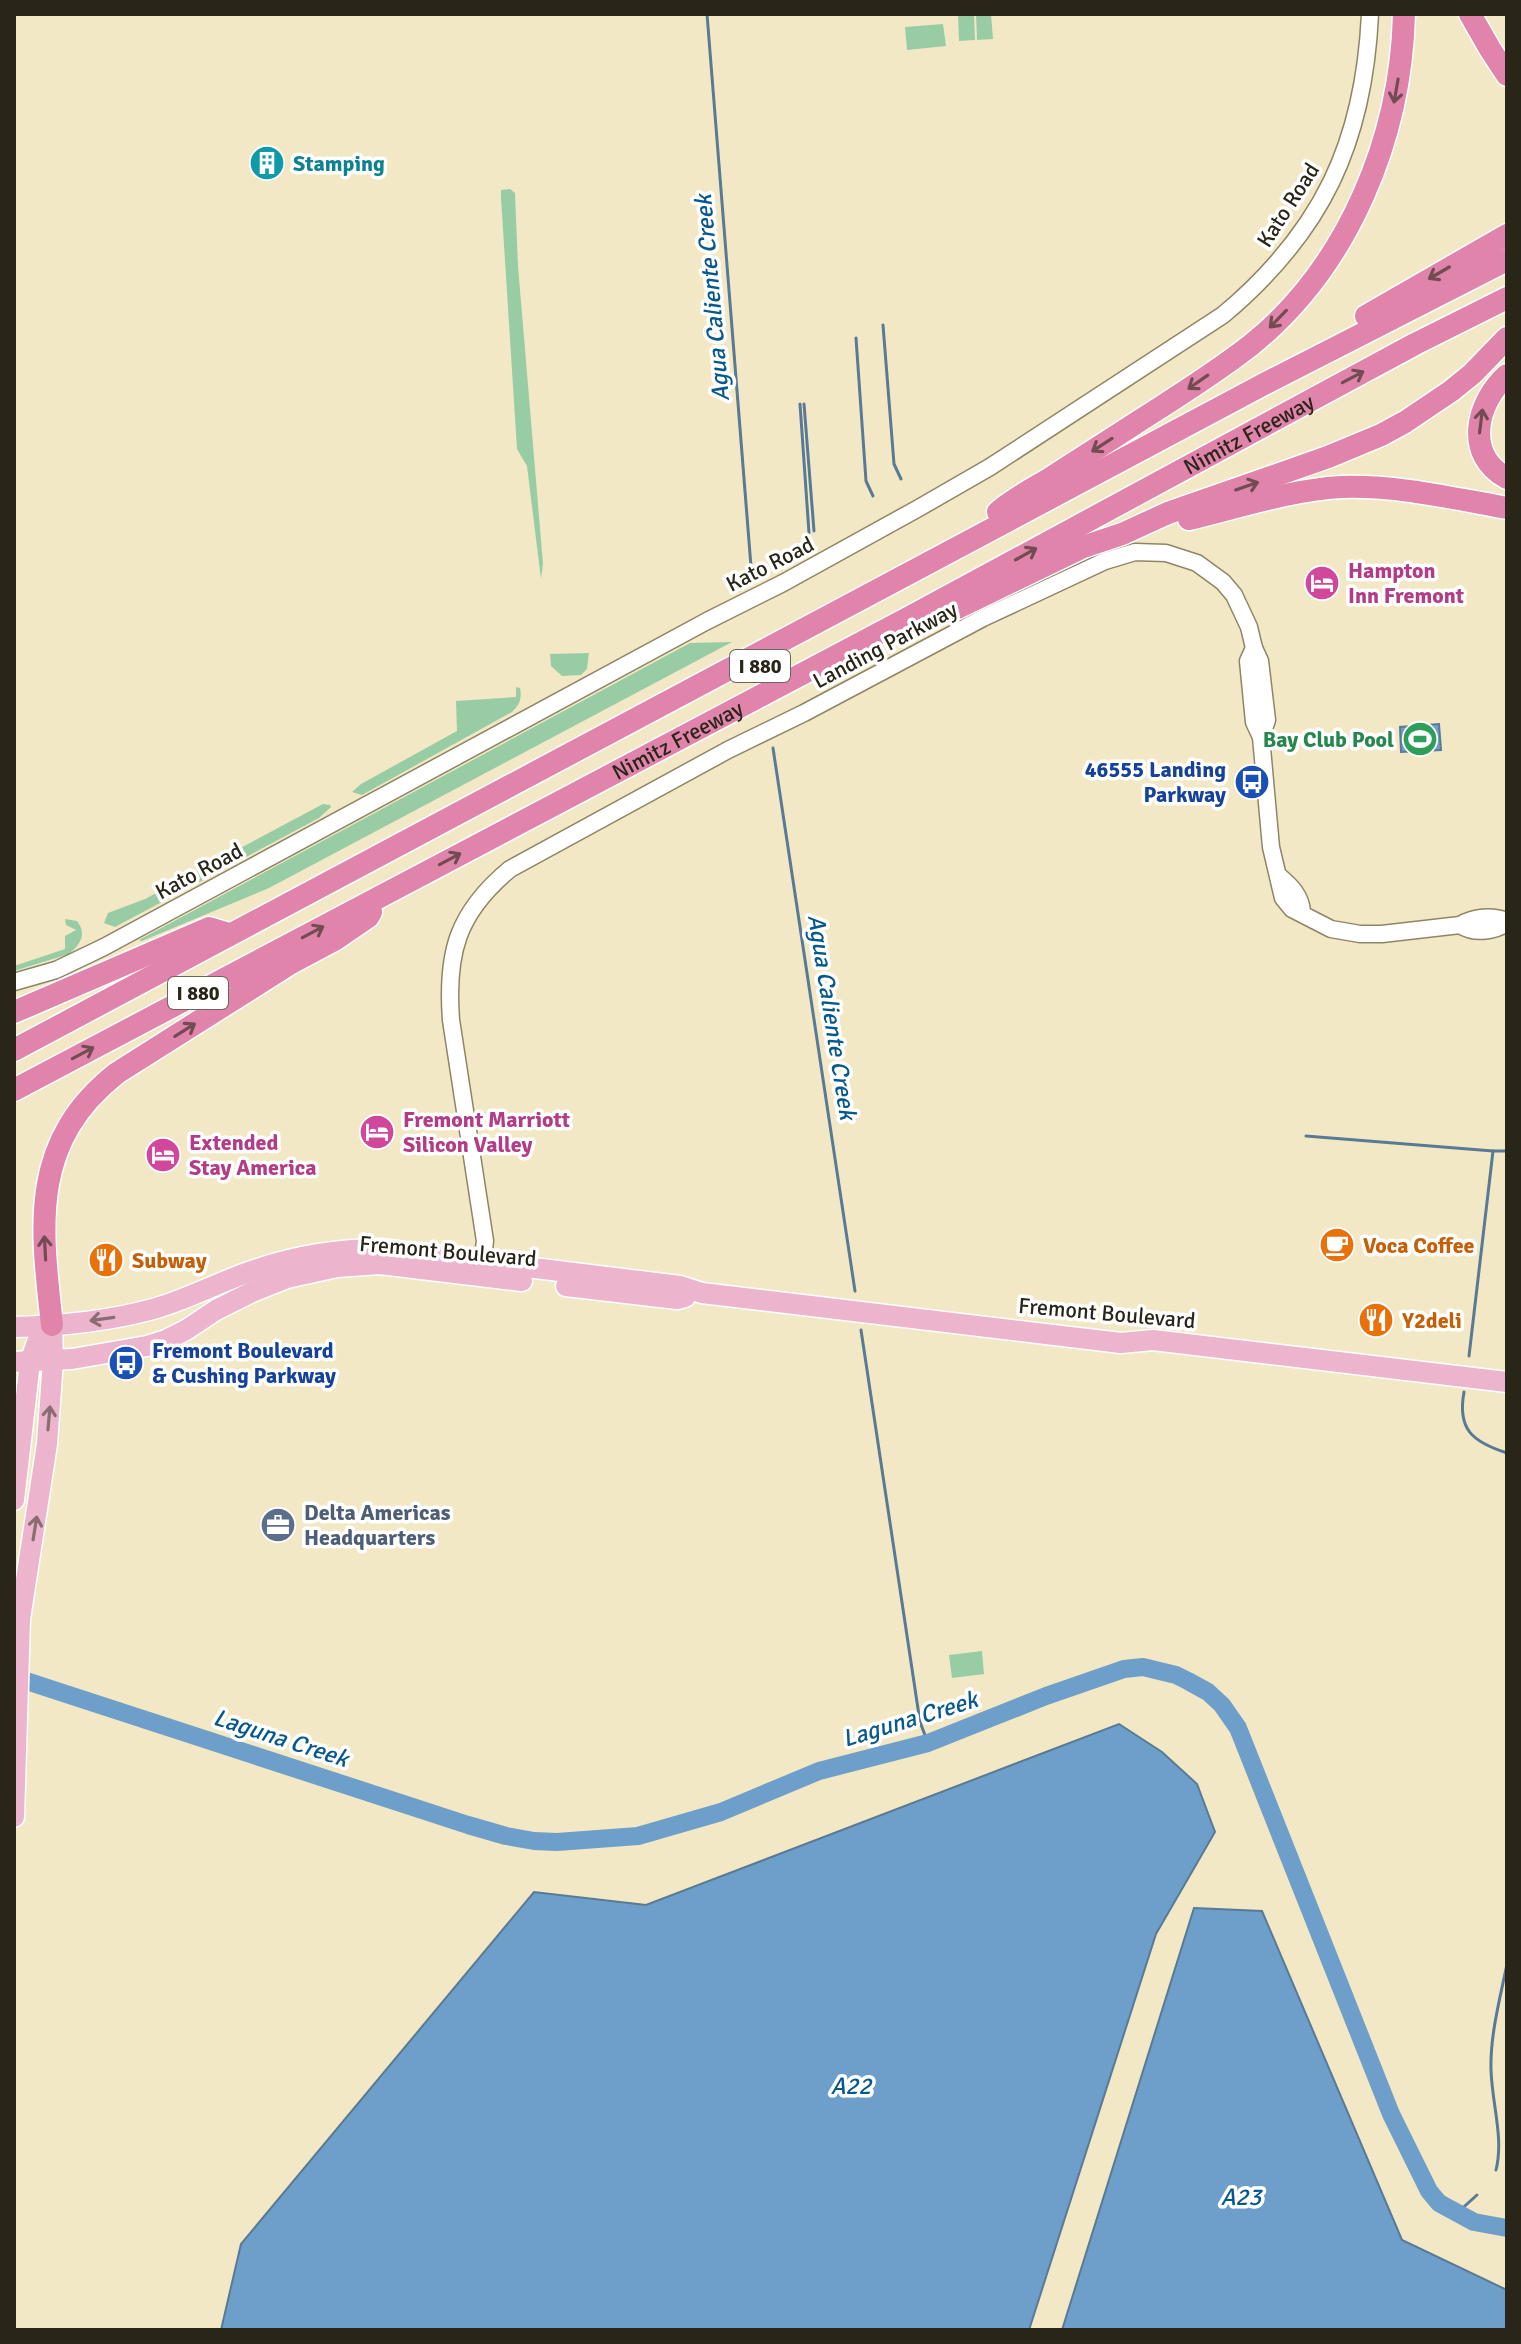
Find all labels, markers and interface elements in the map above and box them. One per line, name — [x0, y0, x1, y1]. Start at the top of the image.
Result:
one-way arrow — [1388, 78, 1403, 104]
building icon: Stamping — [248, 144, 286, 182]
place label: Stamping — [293, 150, 385, 177]
street label: Kato Road — [1251, 158, 1325, 252]
water label: Agua Caliente Creek — [688, 192, 736, 403]
one-way arrow — [1428, 265, 1451, 281]
one-way arrow — [1269, 309, 1288, 328]
one-way arrow — [1341, 369, 1364, 385]
one-way arrow — [1188, 374, 1210, 390]
street label: Nimitz Freeway — [1179, 387, 1319, 480]
one-way arrow — [1474, 408, 1489, 434]
one-way arrow — [1091, 436, 1113, 453]
one-way arrow — [1234, 477, 1259, 492]
street label: Kato Road — [722, 530, 818, 598]
one-way arrow — [1014, 546, 1037, 562]
place label: Hampton Inn Fremont — [1348, 557, 1464, 609]
hotel icon: Hampton Inn Fremont — [1303, 564, 1341, 602]
street label: Landing Parkway — [808, 595, 962, 694]
road number: I 880 — [730, 650, 790, 682]
street label: Nimitz Freeway — [607, 694, 748, 785]
sports icon: Bay Club Pool — [1401, 720, 1439, 758]
place label: Bay Club Pool — [1263, 726, 1394, 753]
place label: 46555 Landing Parkway — [1085, 756, 1226, 808]
bus stop icon: 46555 Landing Parkway — [1233, 763, 1271, 801]
street label: Kato Road — [151, 837, 247, 905]
one-way arrow — [438, 851, 462, 867]
water label: Agua Caliente Creek — [801, 912, 863, 1124]
one-way arrow — [300, 923, 324, 939]
road number: I 880 — [168, 977, 228, 1009]
one-way arrow — [173, 1021, 195, 1038]
one-way arrow — [71, 1045, 94, 1061]
place label: Fremont Marriott Silicon Valley — [403, 1106, 570, 1158]
hotel icon: Fremont Marriott Silicon Valley — [358, 1113, 396, 1151]
place label: Extended Stay America — [189, 1129, 316, 1181]
hotel icon: Extended Stay America — [144, 1136, 182, 1174]
cafe icon: Voca Coffee — [1318, 1226, 1356, 1264]
street label: Fremont Boulevard — [358, 1230, 538, 1272]
place label: Voca Coffee — [1363, 1232, 1475, 1259]
one-way arrow — [38, 1235, 53, 1262]
restaurant icon: Subway — [87, 1241, 125, 1279]
place label: Subway — [132, 1247, 207, 1274]
street label: Fremont Boulevard — [1017, 1292, 1197, 1334]
restaurant icon: Y2deli — [1357, 1301, 1395, 1339]
place label: Y2deli — [1401, 1307, 1462, 1334]
one-way arrow — [89, 1312, 115, 1327]
place label: Fremont Boulevard & Cushing Parkway — [152, 1337, 336, 1389]
bus stop icon: Fremont Boulevard & Cushing Parkway — [107, 1344, 145, 1382]
one-way arrow — [42, 1405, 57, 1432]
place label: Delta Americas Headquarters — [304, 1499, 451, 1551]
office icon: Delta Americas Headquarters — [259, 1506, 297, 1544]
one-way arrow — [28, 1516, 43, 1541]
water label: Laguna Creek — [839, 1684, 983, 1754]
water label: Laguna Creek — [210, 1702, 354, 1774]
water label: A22 — [831, 2071, 873, 2101]
water label: A23 — [1221, 2182, 1263, 2212]

